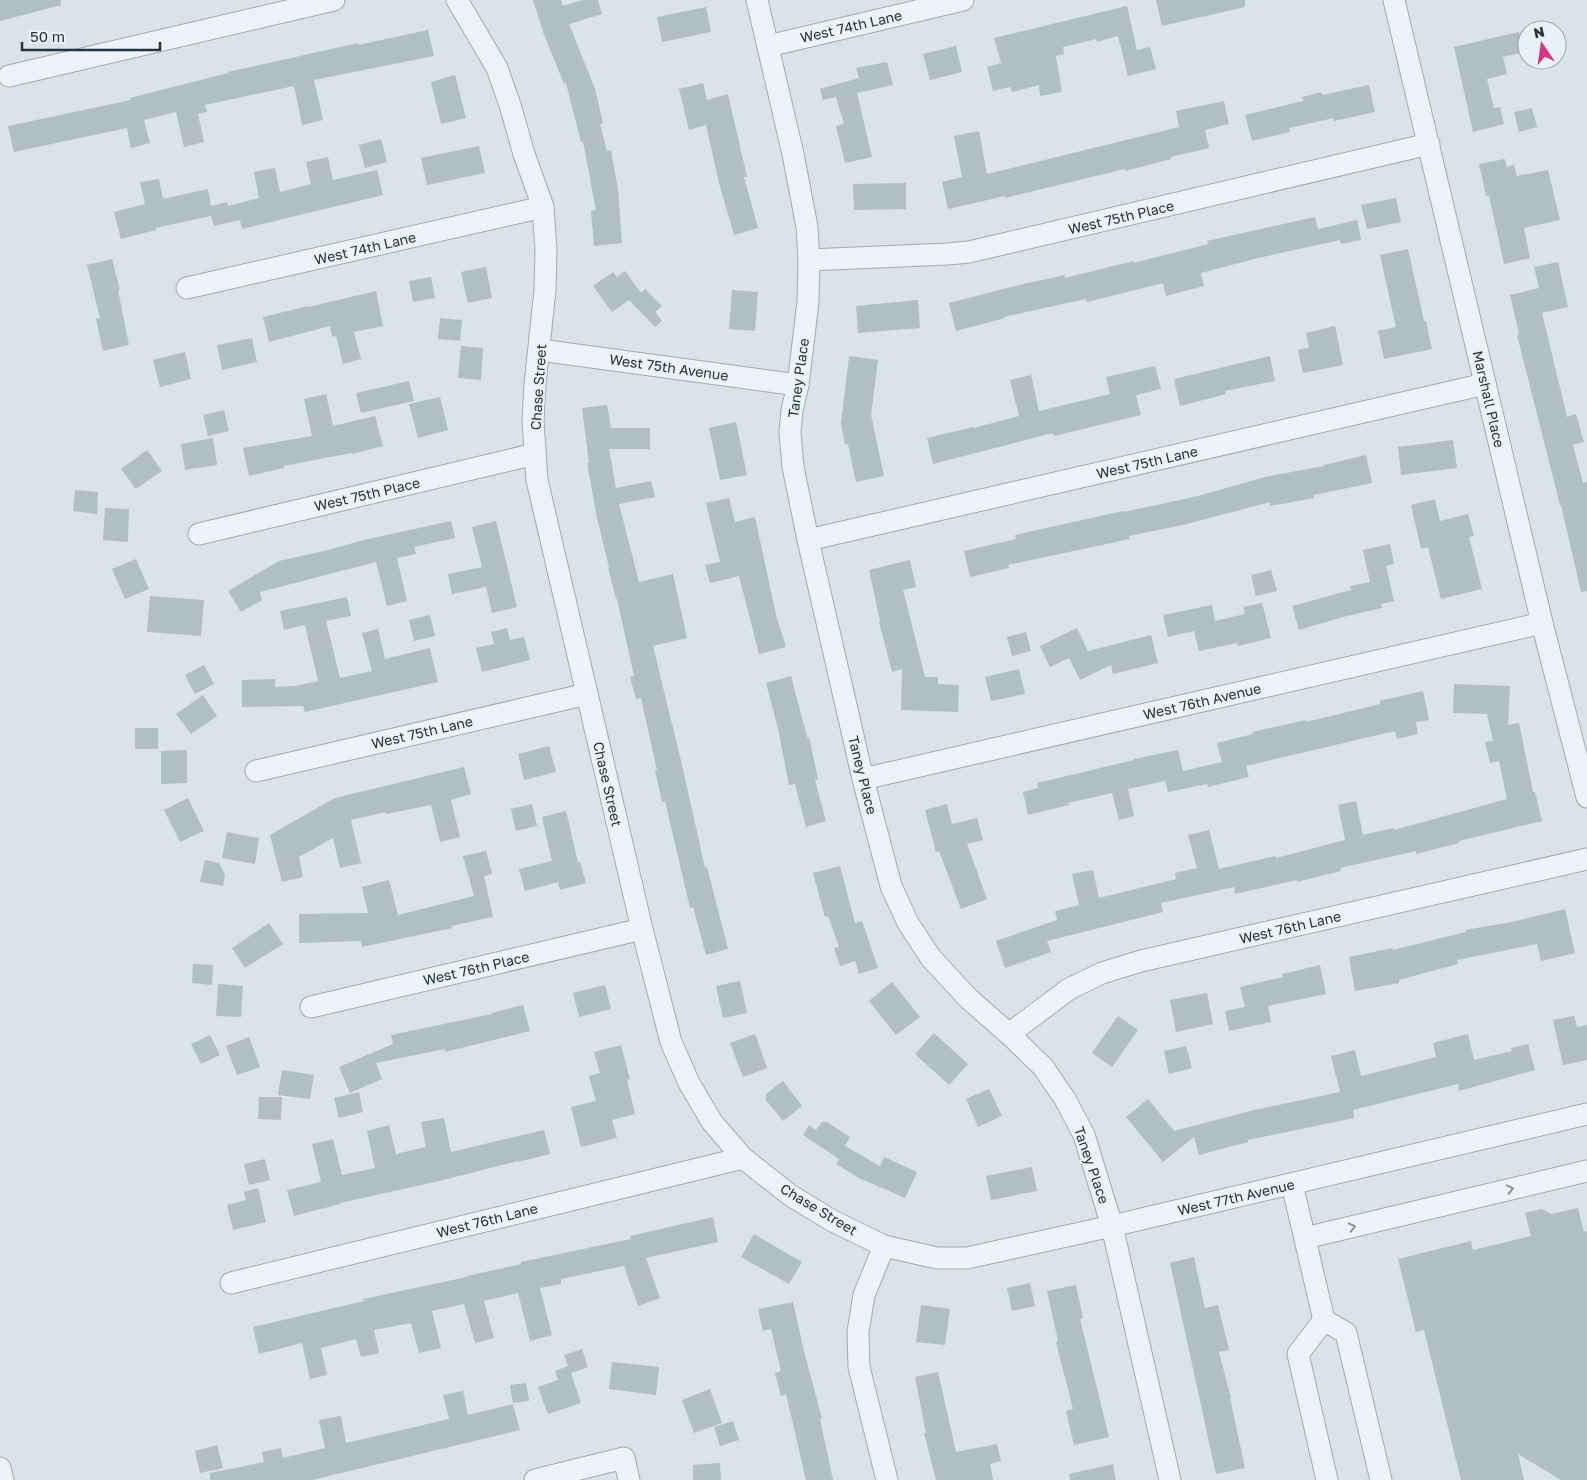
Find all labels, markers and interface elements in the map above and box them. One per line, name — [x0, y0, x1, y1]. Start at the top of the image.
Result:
street label: West 74th Lane — [798, 6, 904, 46]
scale bar — [22, 20, 160, 52]
north arrow — [1517, 20, 1567, 70]
text: N — [1532, 22, 1546, 41]
text: 50 m — [30, 27, 65, 45]
street label: West 75th Place — [1066, 197, 1176, 237]
street label: West 74th Lane — [312, 228, 418, 268]
street label: Taney Place — [784, 337, 812, 419]
street label: Chase Street — [527, 343, 549, 431]
street label: Marshall Place — [1470, 349, 1508, 449]
street label: West 75th Avenue — [608, 350, 730, 384]
street label: West 75th Lane — [1095, 442, 1199, 482]
street label: West 75th Place — [312, 474, 422, 514]
street label: West 76th Avenue — [1141, 679, 1263, 723]
street label: West 75th Lane — [370, 712, 474, 752]
street label: Taney Place — [845, 734, 881, 816]
street label: Chase Street — [590, 740, 626, 828]
street label: West 76th Lane — [1237, 907, 1343, 947]
street label: West 76th Place — [421, 948, 531, 988]
street label: Taney Place — [1071, 1124, 1113, 1206]
street label: West 77th Avenue — [1176, 1175, 1296, 1219]
street label: Chase Street — [778, 1179, 860, 1239]
one-way arrow — [1506, 1184, 1515, 1195]
street label: West 76th Lane — [435, 1199, 539, 1241]
one-way arrow — [1348, 1222, 1357, 1233]

